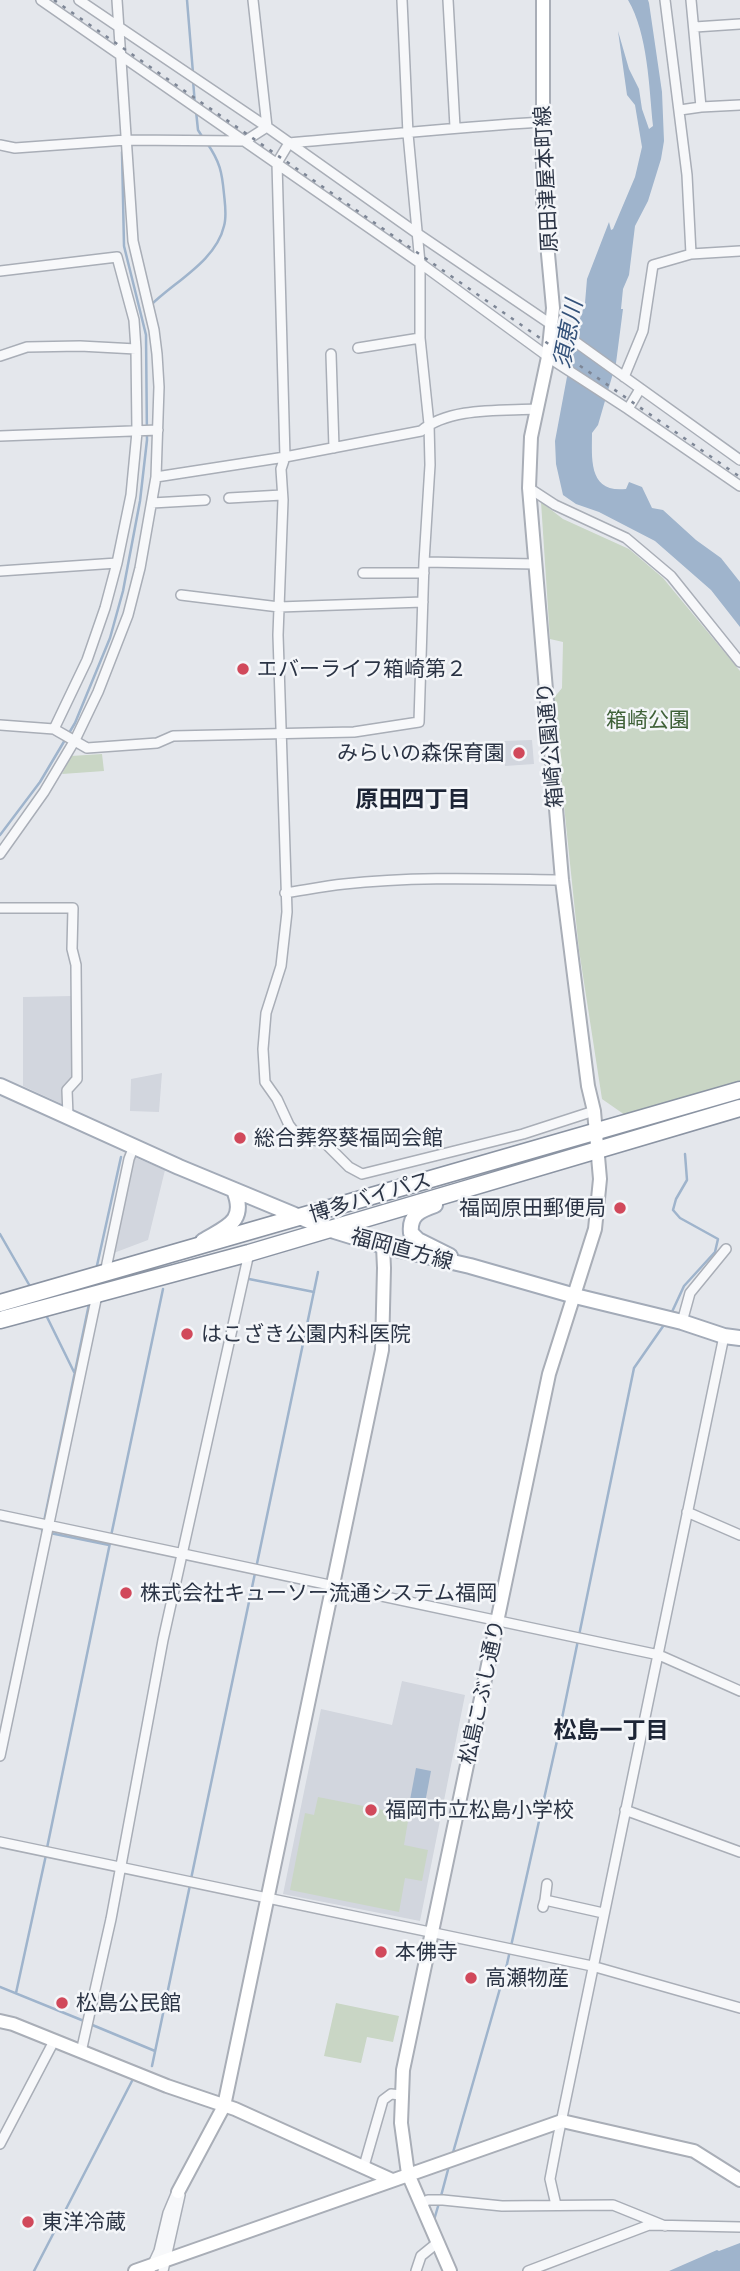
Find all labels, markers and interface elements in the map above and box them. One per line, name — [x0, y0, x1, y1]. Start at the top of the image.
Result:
street label: 原田津屋本町線 — [530, 105, 562, 253]
water label: 須恵川 — [548, 298, 588, 370]
place label: エバーライフ箱崎第２ — [257, 656, 467, 682]
marker: エバーライフ箱崎第２ — [235, 661, 251, 677]
street label: 箱崎公園通り — [532, 681, 568, 809]
park label: 箱崎公園 — [606, 707, 690, 733]
place label: みらいの森保育園 — [337, 740, 505, 766]
marker: みらいの森保育園 — [511, 745, 527, 761]
district label: 原田四丁目 — [356, 785, 470, 813]
place label: 総合葬祭葵福岡会館 — [254, 1125, 443, 1151]
marker: 総合葬祭葵福岡会館 — [232, 1130, 248, 1146]
street label: 博多バイパス — [306, 1167, 434, 1227]
place label: 福岡原田郵便局 — [459, 1195, 606, 1221]
marker: 福岡原田郵便局 — [612, 1200, 628, 1216]
street label: 福岡直方線 — [348, 1223, 456, 1275]
place label: はこざき公園内科医院 — [201, 1321, 411, 1347]
marker: はこざき公園内科医院 — [179, 1326, 195, 1342]
place label: 株式会社キューソー流通システム福岡 — [140, 1580, 497, 1606]
marker: 株式会社キューソー流通システム福岡 — [118, 1585, 134, 1601]
street label: 松島こぶし通り — [454, 1617, 510, 1767]
district label: 松島一丁目 — [554, 1716, 668, 1744]
place label: 福岡市立松島小学校 — [385, 1797, 574, 1823]
marker: 福岡市立松島小学校 — [363, 1802, 379, 1818]
place label: 本佛寺 — [395, 1939, 458, 1965]
marker: 本佛寺 — [373, 1944, 389, 1960]
place label: 高瀬物産 — [485, 1965, 569, 1991]
marker: 高瀬物産 — [463, 1970, 479, 1986]
place label: 松島公民館 — [76, 1990, 181, 2016]
marker: 松島公民館 — [54, 1995, 70, 2011]
place label: 東洋冷蔵 — [42, 2209, 126, 2235]
marker: 東洋冷蔵 — [20, 2214, 36, 2230]

